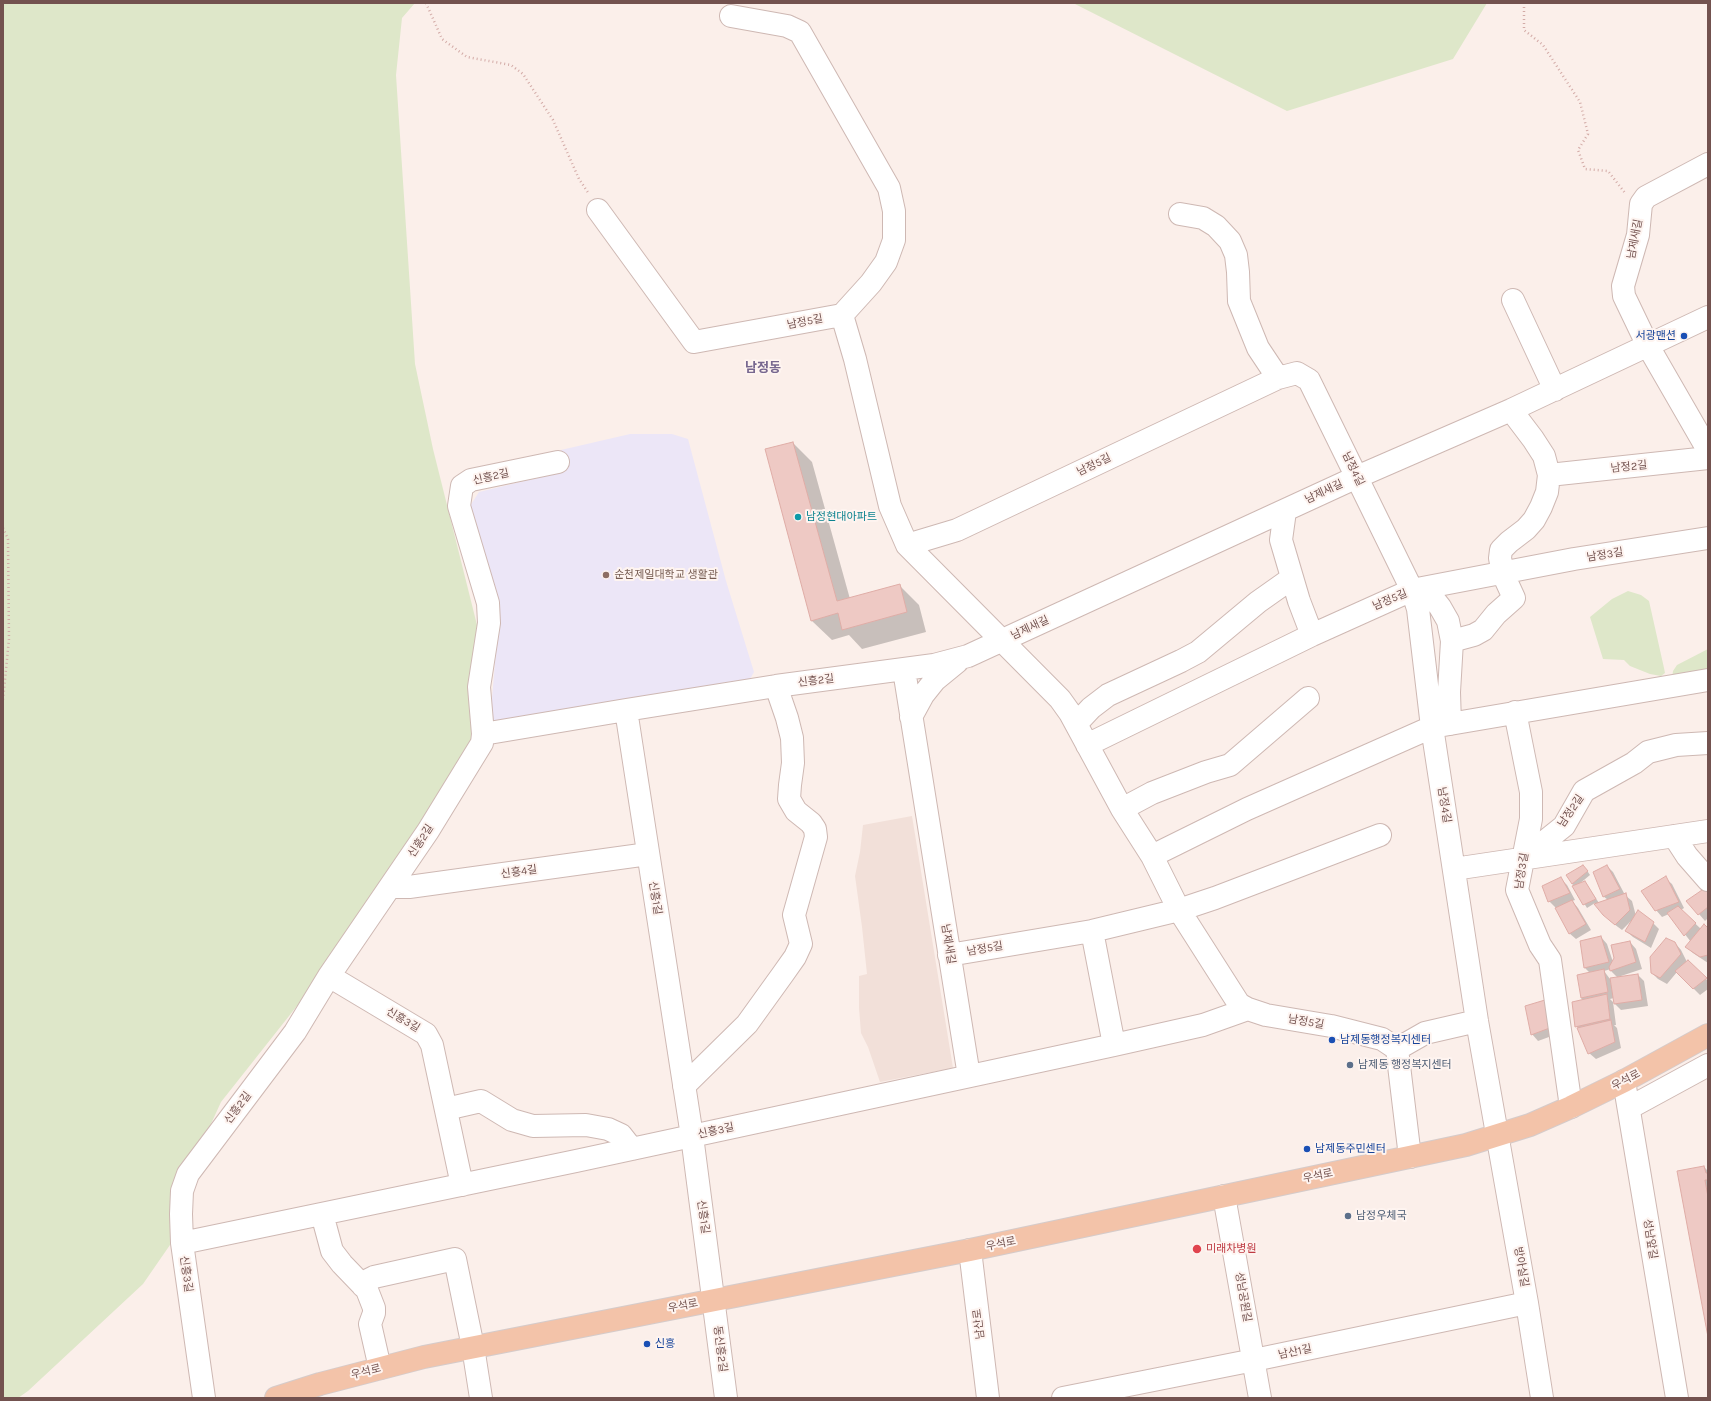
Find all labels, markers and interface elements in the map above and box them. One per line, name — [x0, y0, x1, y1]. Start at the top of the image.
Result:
street label: 남제새길 — [1625, 218, 1645, 260]
street label: 남정5길 — [786, 312, 824, 332]
place label: 서광맨션 — [1636, 329, 1676, 343]
marker: 서광맨션 — [1679, 331, 1689, 341]
district label: 남정동 — [745, 360, 781, 376]
street label: 남정4길 — [1339, 450, 1367, 488]
street label: 남정5길 — [1075, 451, 1113, 479]
street label: 남정2길 — [1610, 459, 1648, 475]
street label: 신흥2길 — [472, 466, 510, 488]
street label: 남제새길 — [1303, 477, 1345, 507]
place label: 남정현대아파트 — [806, 510, 877, 524]
marker: 남정현대아파트 — [793, 512, 803, 522]
street label: 남정3길 — [1586, 546, 1624, 564]
place label: 순천제일대학교 생활관 — [614, 568, 718, 582]
marker: 순천제일대학교 생활관 — [601, 570, 611, 580]
street label: 남정5길 — [1371, 587, 1409, 613]
street label: 남제새길 — [1009, 613, 1051, 643]
street label: 신흥2길 — [797, 672, 835, 690]
street label: 남정4길 — [1435, 786, 1453, 824]
street label: 남정2길 — [1555, 792, 1587, 830]
street label: 신흥2길 — [405, 822, 437, 860]
street label: 남정3길 — [1513, 852, 1531, 890]
street label: 신흥4길 — [500, 863, 538, 881]
street label: 신흥1길 — [646, 880, 664, 916]
street label: 남제새길 — [938, 923, 958, 965]
street label: 남정5길 — [966, 939, 1004, 959]
street label: 신흥3길 — [384, 1005, 422, 1035]
street label: 남정5길 — [1287, 1012, 1325, 1032]
place label: 남제동행정복지센터 — [1340, 1033, 1431, 1047]
marker: 남제동행정복지센터 — [1327, 1035, 1337, 1045]
place label: 남제동 행정복지센터 — [1358, 1058, 1452, 1072]
marker: 남제동 행정복지센터 — [1345, 1060, 1355, 1070]
street label: 우석로 — [1609, 1067, 1643, 1093]
street label: 신흥2길 — [222, 1089, 254, 1127]
street label: 신흥3길 — [697, 1121, 735, 1141]
place label: 남제동주민센터 — [1315, 1142, 1386, 1156]
marker: 남제동주민센터 — [1302, 1144, 1312, 1154]
street label: 우석로 — [1302, 1166, 1334, 1186]
street label: 신흥1길 — [694, 1199, 712, 1235]
place label: 남정우체국 — [1356, 1209, 1407, 1223]
marker: 남정우체국 — [1343, 1211, 1353, 1221]
street label: 성남앞길 — [1640, 1218, 1660, 1260]
street label: 우석로 — [985, 1234, 1017, 1254]
place label: 미래차병원 — [1206, 1242, 1257, 1256]
marker: 미래차병원 — [1191, 1243, 1203, 1255]
street label: 방아실길 — [1511, 1246, 1531, 1288]
street label: 신흥3길 — [177, 1255, 195, 1293]
street label: 성남공원길 — [1232, 1271, 1254, 1323]
street label: 우석로 — [667, 1297, 699, 1315]
street label: 남산로 — [971, 1308, 987, 1340]
street label: 동신흥2길 — [711, 1325, 729, 1373]
place label: 신흥 — [655, 1337, 675, 1351]
marker: 신흥 — [642, 1339, 652, 1349]
street label: 남산1길 — [1277, 1342, 1313, 1362]
street label: 우석로 — [350, 1362, 382, 1382]

